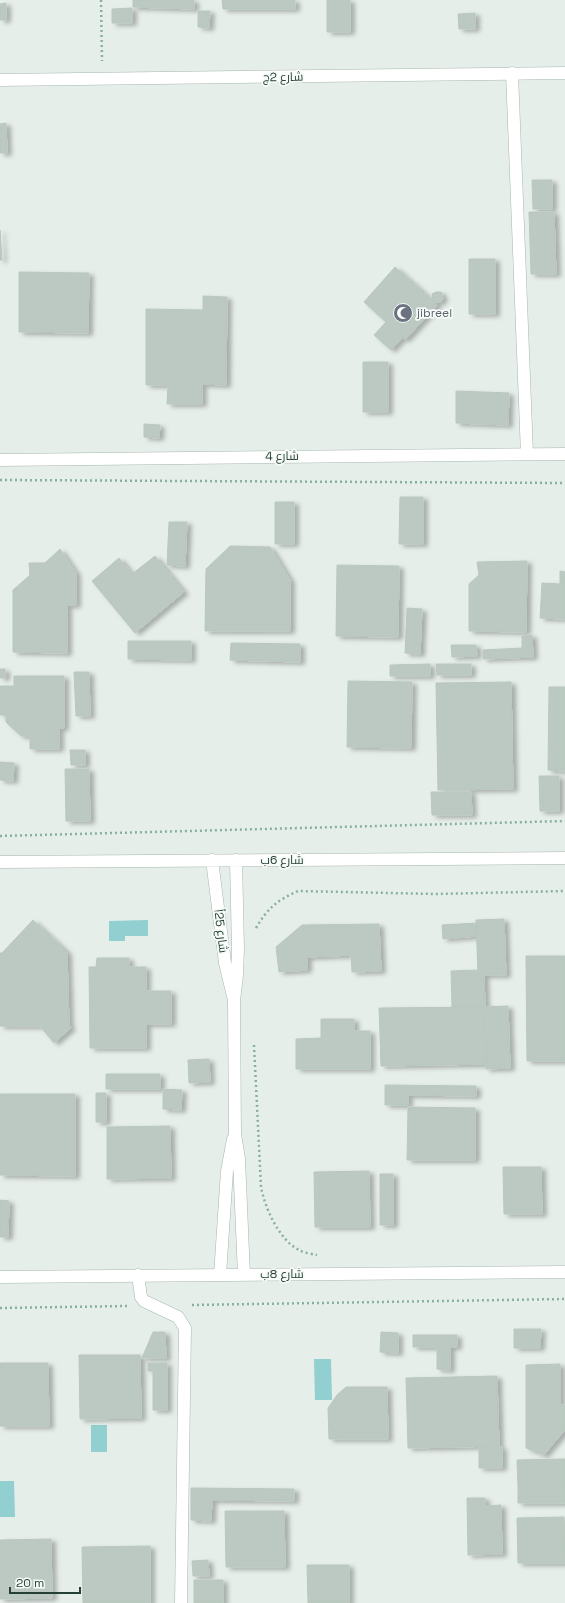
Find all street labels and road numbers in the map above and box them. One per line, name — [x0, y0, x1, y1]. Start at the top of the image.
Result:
street label: شارع 2ج — [263, 69, 303, 85]
street label: شارع 4 — [265, 448, 299, 464]
street label: شارع 6ب — [260, 852, 304, 868]
street label: شارع 25أ — [210, 908, 232, 954]
street label: شارع 8ب — [260, 1266, 304, 1282]

